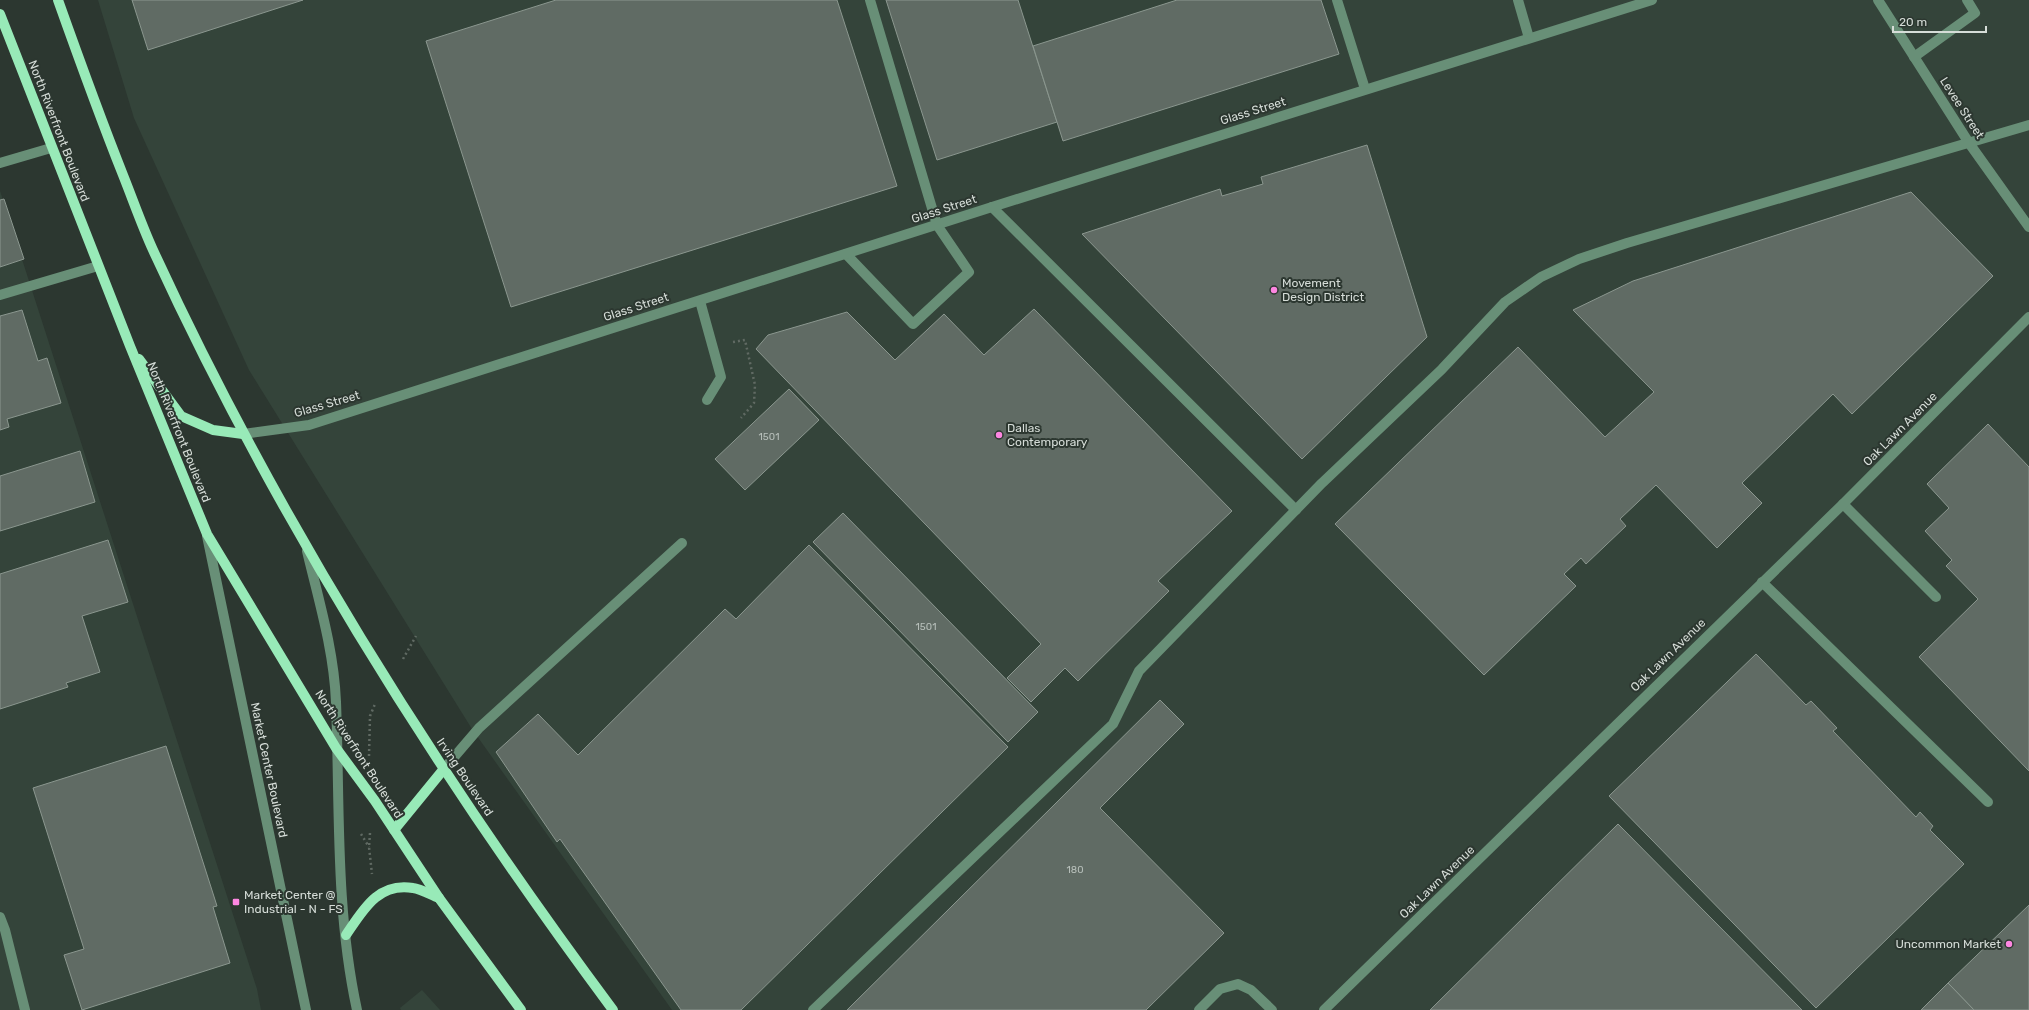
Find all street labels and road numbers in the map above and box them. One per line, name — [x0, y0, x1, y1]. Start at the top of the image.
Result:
street label: North Riverfront Boulevard — [26, 58, 92, 204]
street label: Levee Street — [1937, 75, 1987, 142]
street label: Glass Street — [1219, 94, 1288, 128]
street label: Glass Street — [910, 192, 979, 226]
street label: Glass Street — [602, 290, 671, 324]
street label: North Riverfront Boulevard — [144, 360, 214, 504]
street label: Glass Street — [293, 388, 362, 420]
street label: Oak Lawn Avenue — [1860, 389, 1940, 469]
street label: Oak Lawn Avenue — [1628, 616, 1709, 694]
street label: North Riverfront Boulevard — [312, 687, 406, 821]
street label: Market Center Boulevard — [248, 701, 290, 839]
street label: Irving Boulevard — [434, 735, 496, 819]
street label: Oak Lawn Avenue — [1397, 843, 1478, 921]

